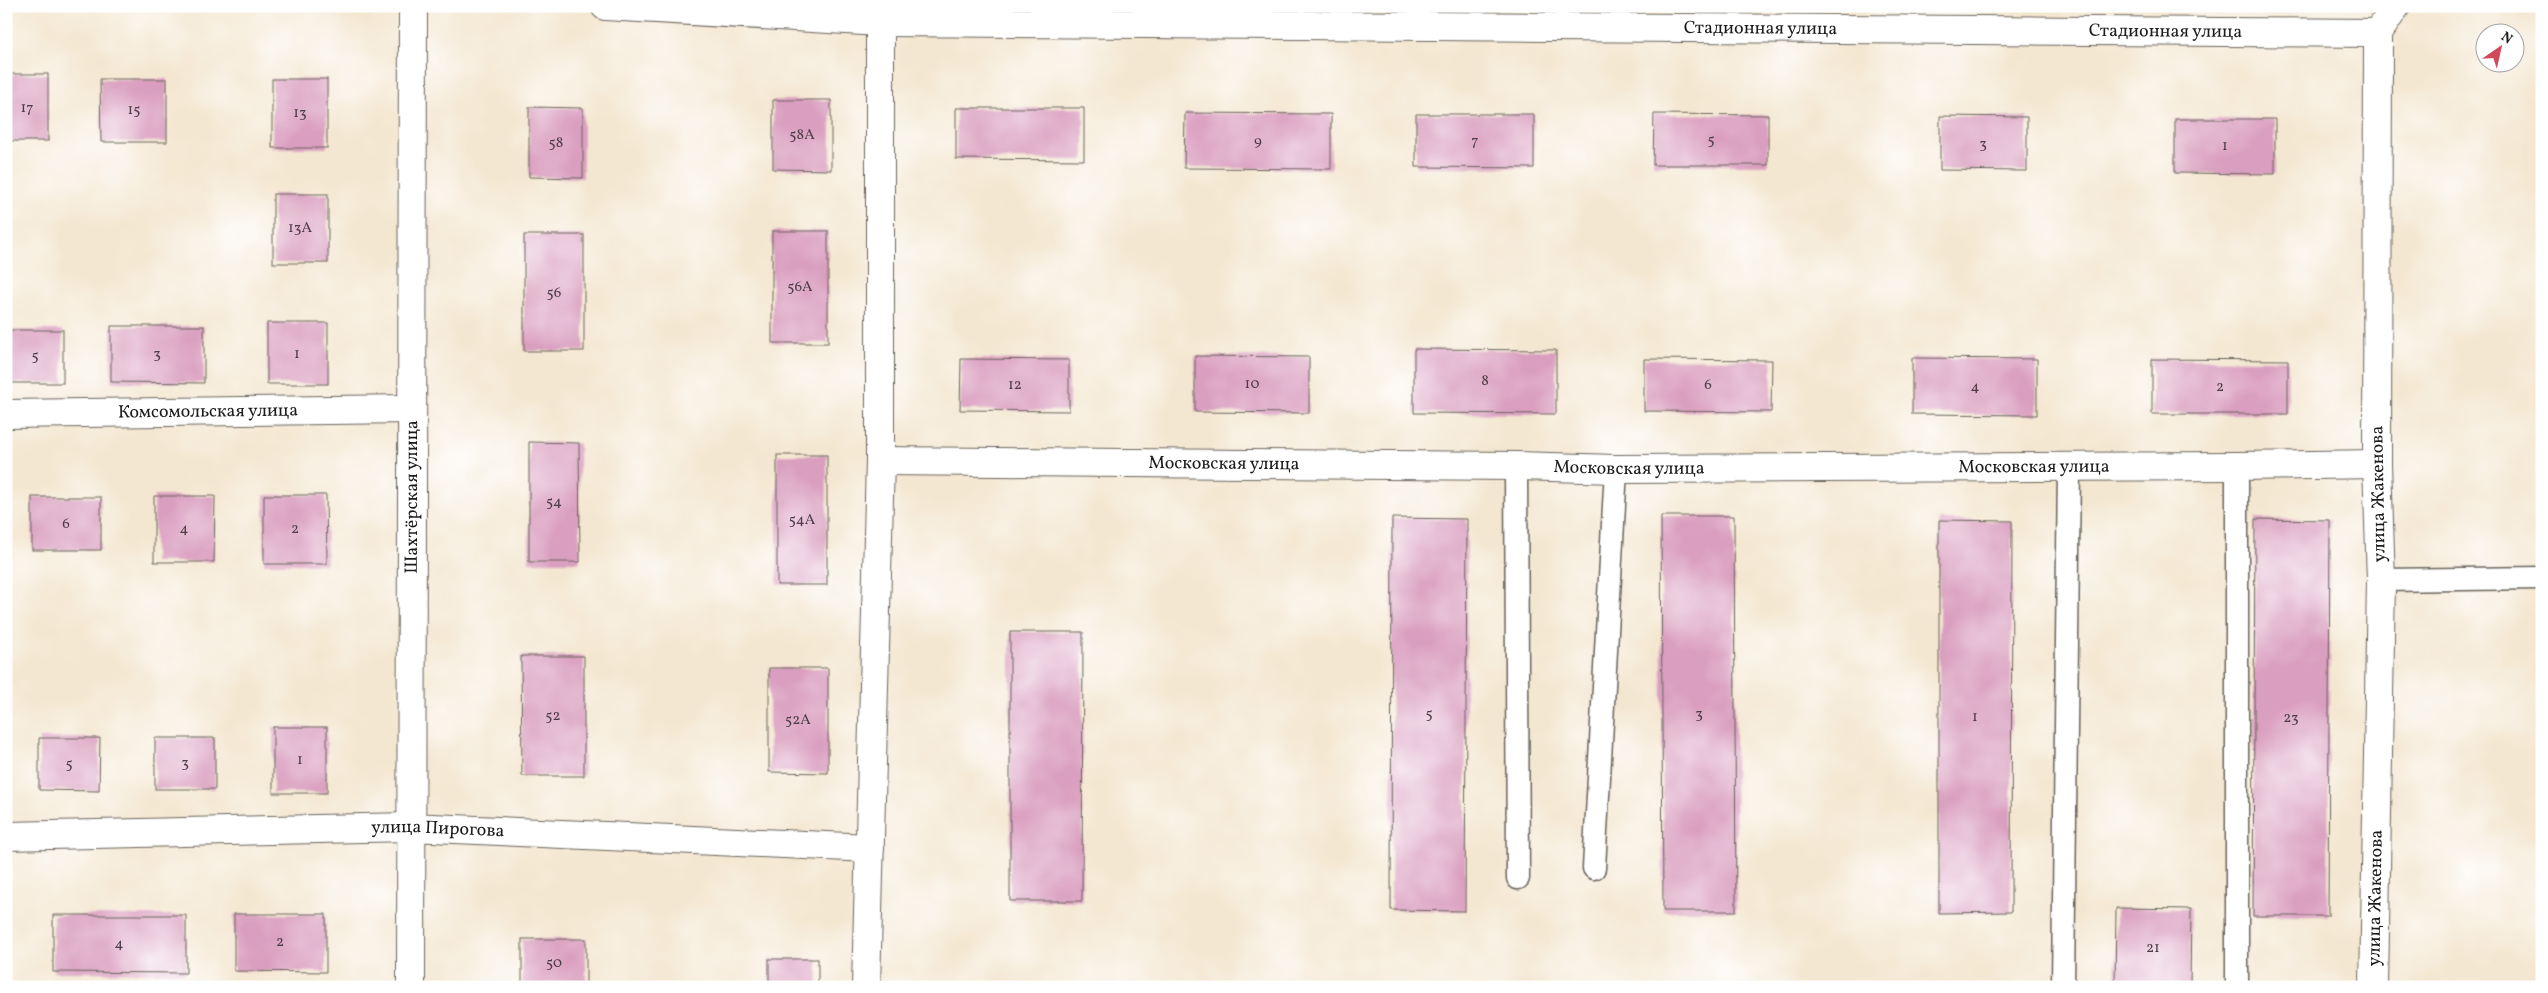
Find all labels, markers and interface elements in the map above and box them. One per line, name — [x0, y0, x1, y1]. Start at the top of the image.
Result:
street label: Стадионная улица — [1684, 15, 1837, 42]
street label: Стадионная улица — [2089, 18, 2242, 45]
north arrow — [2476, 22, 2526, 72]
text: N — [2497, 28, 2516, 49]
house number: 17 — [20, 98, 34, 119]
house number: 15 — [127, 100, 141, 121]
house number: 13 — [293, 103, 307, 124]
house number: 58А — [789, 125, 815, 146]
house number: 5 — [1707, 130, 1715, 151]
house number: 9 — [1254, 131, 1262, 152]
house number: 7 — [1471, 131, 1479, 152]
house number: 58 — [549, 133, 563, 154]
house number: 3 — [1979, 134, 1987, 155]
house number: 1 — [2222, 136, 2228, 157]
house number: 13А — [288, 218, 312, 239]
house number: 56А — [787, 277, 813, 298]
house number: 56 — [547, 283, 561, 304]
house number: 3 — [153, 344, 161, 365]
house number: 1 — [294, 344, 300, 365]
house number: 5 — [31, 346, 39, 367]
house number: 8 — [1481, 371, 1489, 392]
house number: 10 — [1245, 374, 1259, 395]
house number: 12 — [1008, 375, 1022, 396]
house number: 6 — [1704, 375, 1712, 396]
house number: 4 — [1971, 377, 1980, 398]
house number: 2 — [2216, 377, 2224, 398]
street label: Комсомольская улица — [118, 398, 298, 425]
street label: Шахтёрская улица — [399, 420, 425, 574]
street label: улица Жакенова — [2365, 425, 2393, 563]
street label: Московская улица — [1148, 451, 1300, 477]
street label: Московская улица — [1958, 454, 2110, 480]
street label: Московская улица — [1553, 455, 1705, 482]
house number: 54 — [546, 492, 562, 513]
house number: 54А — [789, 510, 816, 531]
house number: 6 — [62, 514, 70, 535]
house number: 4 — [180, 519, 189, 540]
house number: 2 — [291, 519, 299, 540]
house number: 5 — [1425, 704, 1433, 725]
house number: 3 — [1695, 704, 1703, 725]
house number: 52 — [545, 706, 561, 727]
house number: 1 — [1972, 707, 1978, 728]
house number: 23 — [2283, 708, 2299, 729]
house number: 52А — [785, 710, 811, 731]
house number: 1 — [297, 750, 303, 771]
house number: 3 — [181, 753, 189, 774]
house number: 5 — [65, 754, 73, 775]
street label: улица Пирогова — [371, 814, 505, 844]
street label: улица Жакенова — [2362, 829, 2389, 967]
house number: 2 — [276, 932, 284, 953]
house number: 4 — [115, 934, 124, 955]
house number: 21 — [2146, 938, 2160, 959]
house number: 50 — [546, 953, 562, 974]

